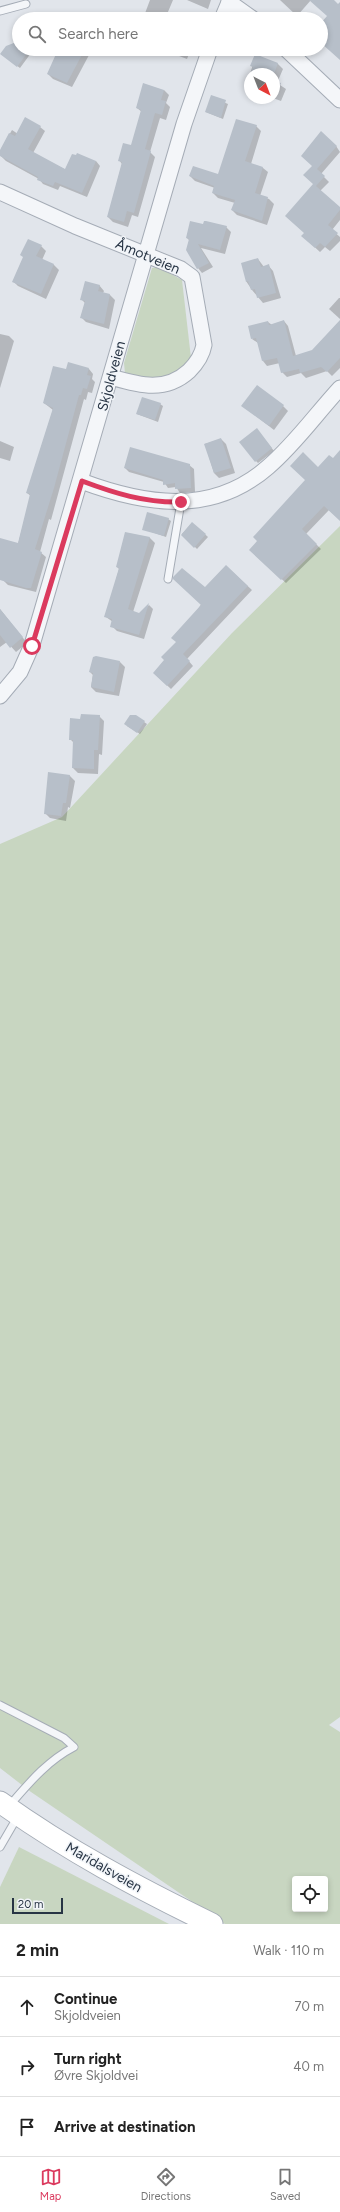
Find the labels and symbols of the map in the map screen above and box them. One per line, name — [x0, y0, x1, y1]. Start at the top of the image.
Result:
north arrow — [244, 68, 280, 104]
street label: Åmotveien — [113, 235, 183, 278]
street label: Skjoldveien — [94, 339, 129, 413]
route end — [172, 493, 190, 511]
route start — [23, 637, 41, 655]
street label: Maridalsveien — [63, 1839, 145, 1896]
scale bar — [12, 1896, 63, 1915]

